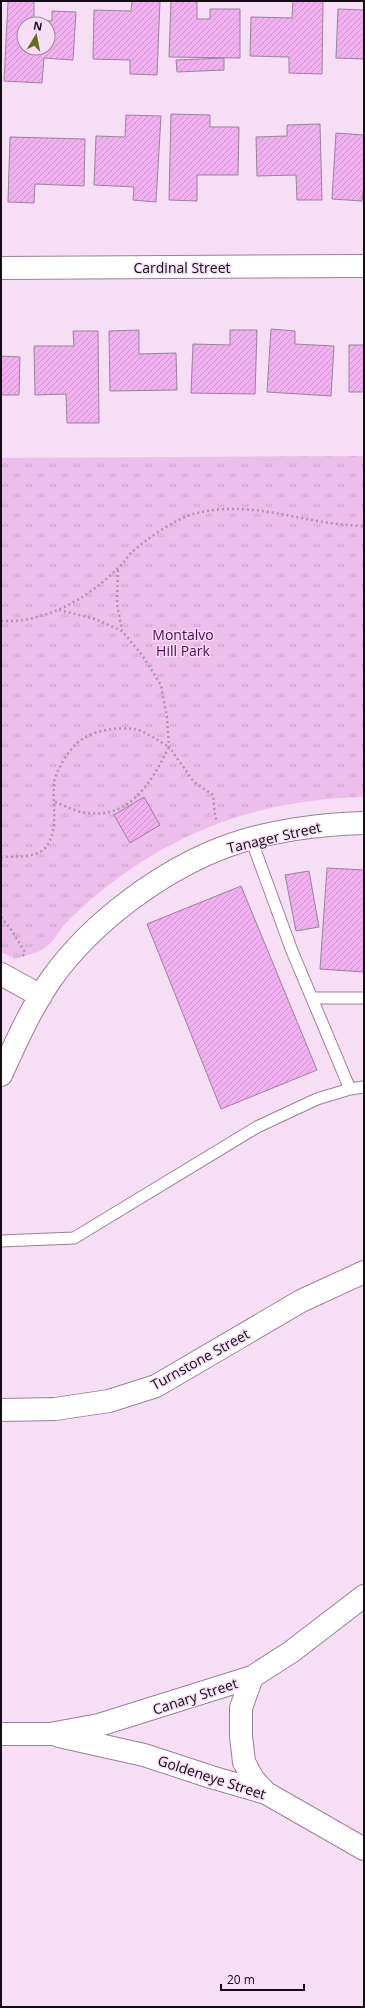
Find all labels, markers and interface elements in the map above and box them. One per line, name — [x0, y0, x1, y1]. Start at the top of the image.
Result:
north arrow — [16, 16, 56, 56]
text: N — [32, 17, 44, 34]
street label: Cardinal Street — [133, 258, 231, 277]
park label: Montalvo Hill Park — [152, 625, 214, 660]
street label: Tanager Street — [225, 817, 323, 857]
street label: Turnstone Street — [147, 1324, 253, 1394]
street label: Canary Street — [150, 1673, 240, 1719]
street label: Goldeneye Street — [156, 1751, 268, 1803]
scale bar — [221, 1966, 304, 1992]
text: 20 m — [227, 1971, 255, 1988]

